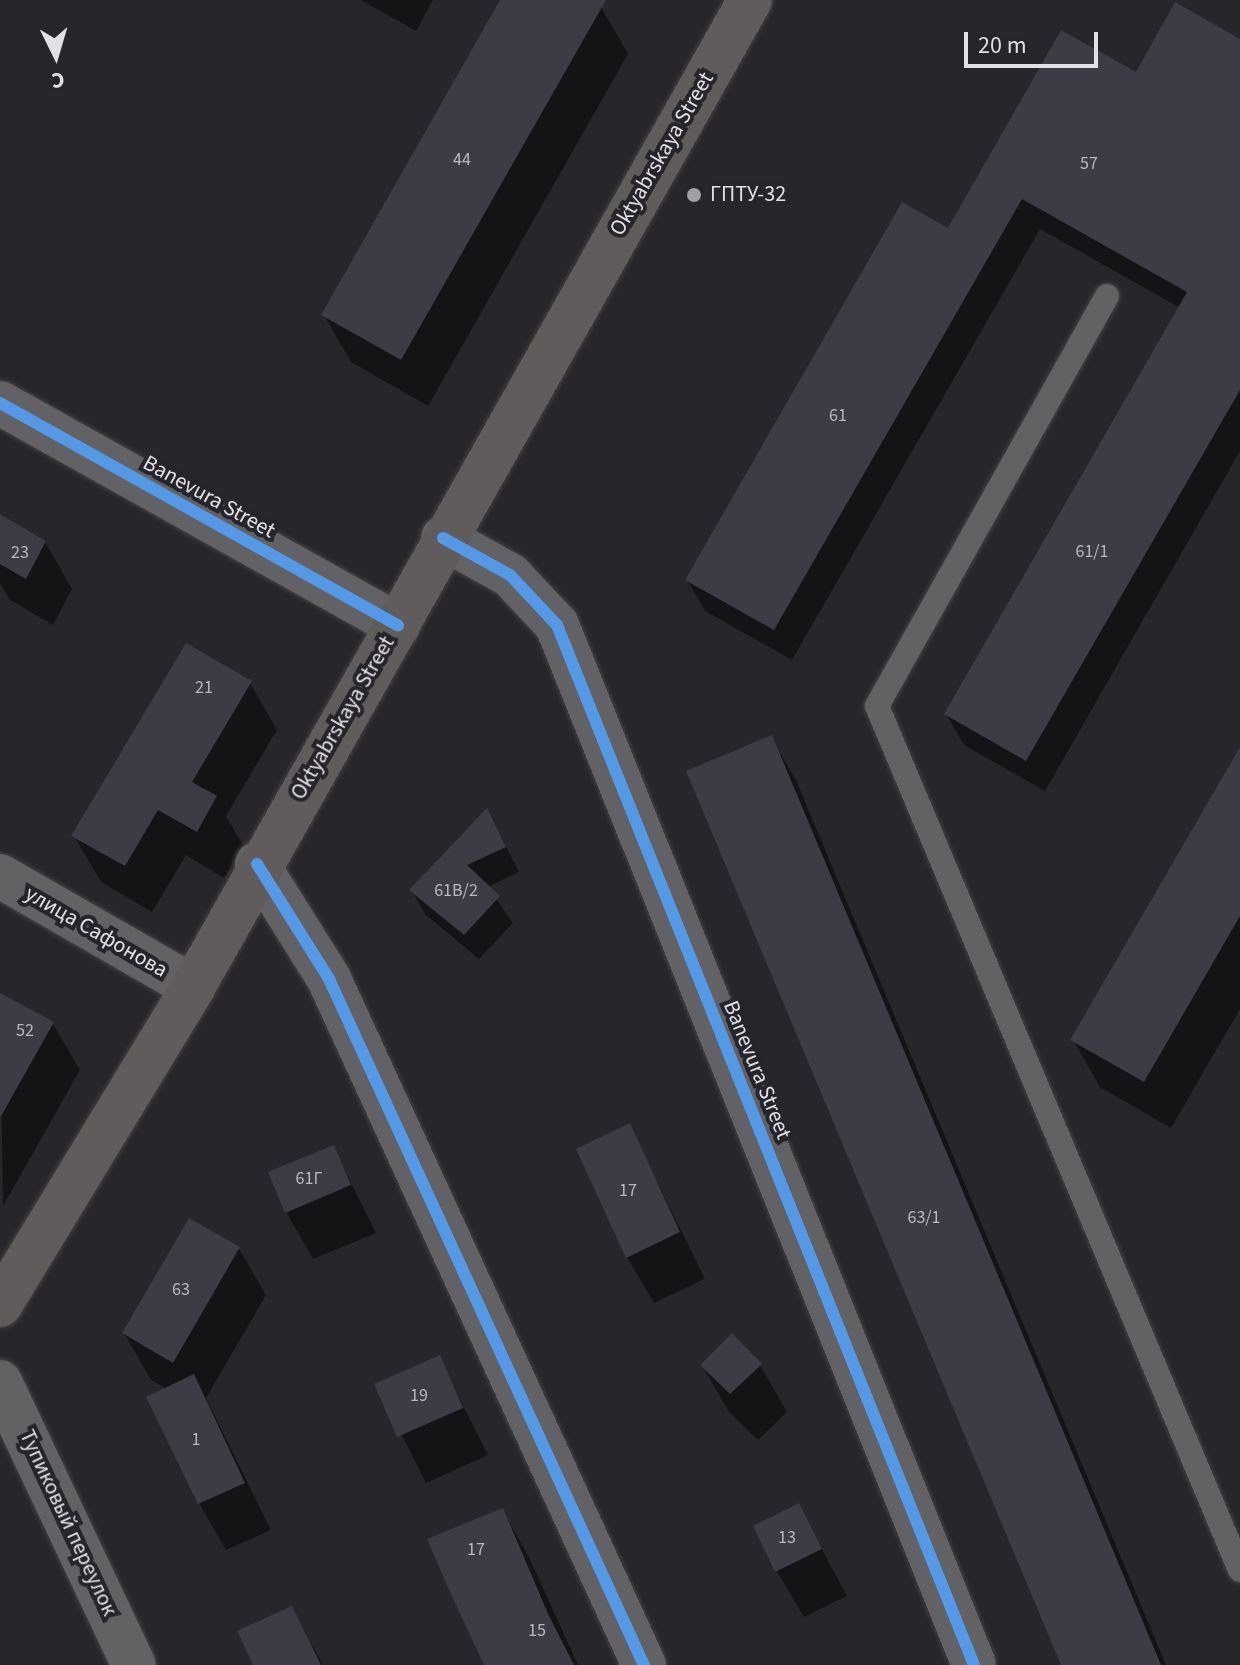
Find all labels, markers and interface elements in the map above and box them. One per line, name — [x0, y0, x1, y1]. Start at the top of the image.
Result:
north arrow — [16, 16, 96, 96]
scale bar — [968, 16, 1102, 66]
text: 20 m — [978, 28, 1027, 63]
text: С — [50, 63, 66, 96]
street label: Oktyabrskaya Street — [604, 67, 720, 241]
house number: 44 — [453, 149, 471, 171]
house number: 57 — [1080, 153, 1098, 175]
place label: ГПТУ-32 — [710, 182, 786, 208]
marker: ГПТУ-32 — [685, 186, 703, 204]
house number: 61 — [829, 405, 847, 427]
street label: Banevura Street — [138, 450, 280, 544]
house number: 61/1 — [1075, 541, 1109, 563]
house number: 23 — [11, 542, 29, 564]
street label: Oktyabrskaya Street — [285, 631, 401, 805]
house number: 21 — [195, 677, 213, 699]
street label: улица Сафонова — [20, 880, 172, 984]
house number: 61В/2 — [434, 880, 478, 902]
street label: Banevura Street — [717, 997, 797, 1143]
house number: 52 — [16, 1020, 34, 1042]
house number: 61Г — [296, 1168, 322, 1190]
house number: 17 — [619, 1180, 637, 1202]
house number: 63/1 — [907, 1207, 941, 1229]
house number: 63 — [172, 1279, 190, 1301]
house number: 19 — [410, 1385, 428, 1407]
street label: Тупиковый переулок — [13, 1426, 123, 1620]
house number: 1 — [192, 1429, 200, 1451]
house number: 13 — [778, 1527, 796, 1549]
house number: 17 — [467, 1539, 485, 1561]
house number: 15 — [528, 1620, 546, 1642]

